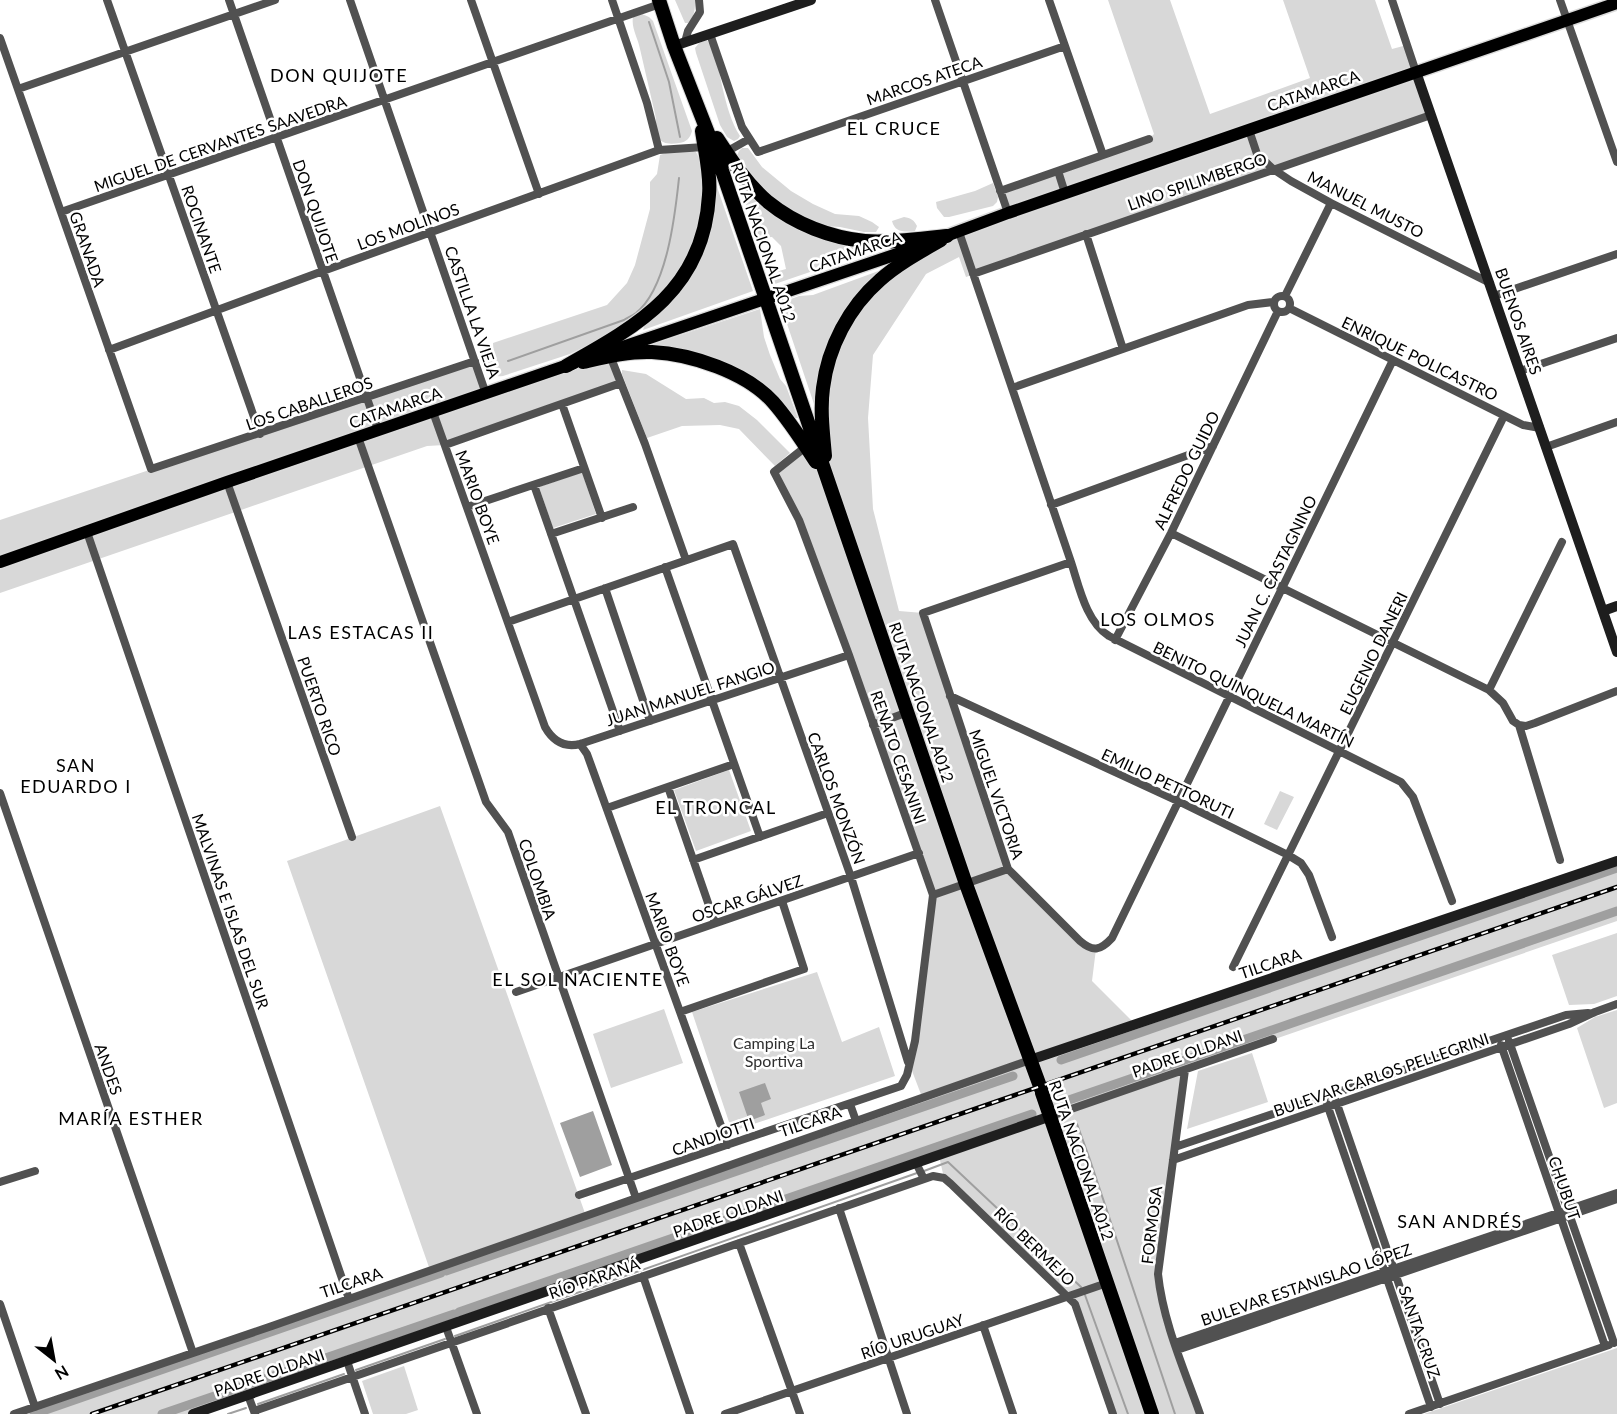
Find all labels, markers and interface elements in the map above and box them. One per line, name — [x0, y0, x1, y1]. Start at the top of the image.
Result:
street label: MARCOS ATECA — [864, 51, 984, 109]
district label: DON QUIJOTE — [270, 64, 408, 86]
street label: CATAMARCA — [1264, 65, 1362, 115]
street label: MIGUEL DE CERVANTES SAAVEDRA — [91, 91, 349, 195]
district label: EL CRUCE — [847, 117, 941, 139]
street label: LINO SPILIMBERGO — [1125, 148, 1269, 214]
street label: DON QUIJOTE — [289, 157, 343, 265]
street label: RUTA NACIONAL A012 — [728, 159, 800, 325]
street label: MANUEL MUSTO — [1305, 167, 1427, 242]
street label: ROCINANTE — [178, 182, 226, 276]
street label: LOS MOLINOS — [354, 199, 462, 253]
street label: GRANADA — [66, 209, 110, 289]
street label: CATAMARCA — [806, 226, 904, 276]
street label: CASTILLA LA VIEJA — [441, 243, 505, 381]
street label: BUENOS AIRES — [1492, 265, 1546, 377]
street label: ENRIQUE POLICASTRO — [1339, 312, 1501, 404]
street label: LOS CABALLEROS — [243, 372, 375, 434]
street label: CATAMARCA — [346, 382, 444, 432]
street label: ALFREDO GUIDO — [1149, 408, 1223, 532]
street label: MARIO BOYE — [452, 447, 504, 547]
street label: JUAN C. CASTAGNINO — [1230, 492, 1320, 650]
street label: EUGENIO DANERI — [1335, 589, 1411, 717]
district label: LOS OLMOS — [1100, 608, 1216, 630]
street label: RUTA NACIONAL A012 — [886, 619, 958, 785]
district label: LAS ESTACAS II — [288, 621, 434, 643]
street label: BENITO QUINQUELA MARTÍN — [1150, 637, 1358, 751]
street label: PUERTO RICO — [294, 654, 346, 758]
street label: JUAN MANUEL FANGIO — [603, 657, 777, 729]
street label: RENATO CESANINI — [867, 688, 931, 826]
street label: MIGUEL VICTORIA — [966, 726, 1028, 862]
street label: CARLOS MONZÓN — [804, 729, 870, 867]
street label: EMILIO PETTORUTI — [1099, 744, 1237, 822]
district label: SAN EDUARDO I — [20, 754, 132, 797]
district label: EL TRONCAL — [655, 796, 777, 818]
street label: MALVINAS E ISLAS DEL SUR — [189, 811, 273, 1011]
street label: COLOMBIA — [515, 836, 561, 922]
street label: OSCAR GÁLVEZ — [689, 870, 805, 926]
street label: MARIO BOYE — [642, 889, 694, 989]
street label: TILCARA — [1237, 944, 1303, 982]
district label: EL SOL NACIENTE — [492, 968, 664, 990]
street label: PADRE OLDANI — [1129, 1025, 1245, 1081]
street label: BULEVAR CARLOS PELLEGRINI — [1271, 1028, 1491, 1120]
park label: Camping La Sportiva — [733, 1033, 815, 1070]
street label: ANDES — [91, 1041, 127, 1097]
street label: RUTA NACIONAL A012 — [1046, 1077, 1118, 1243]
street label: TILCARA — [777, 1102, 843, 1140]
district label: MARÍA ESTHER — [58, 1107, 204, 1129]
street label: CANDIOTTI — [669, 1113, 757, 1159]
street label: CHUBUT — [1545, 1154, 1585, 1223]
street label: PADRE OLDANI — [670, 1185, 786, 1241]
street label: FORMOSA — [1137, 1185, 1165, 1265]
street label: RÍO BERMEJO — [991, 1203, 1079, 1289]
district label: SAN ANDRÉS — [1397, 1210, 1523, 1232]
street label: BULEVAR ESTANISLAO LÓPEZ — [1198, 1239, 1414, 1329]
street label: RÍO PARANÁ — [546, 1254, 642, 1302]
street label: TILCARA — [318, 1263, 384, 1301]
street label: SANTA CRUZ — [1395, 1283, 1445, 1381]
street label: RÍO URUGUAY — [858, 1309, 966, 1363]
north arrow — [24, 1330, 84, 1390]
street label: PADRE OLDANI — [211, 1344, 327, 1400]
text: N — [52, 1362, 72, 1385]

